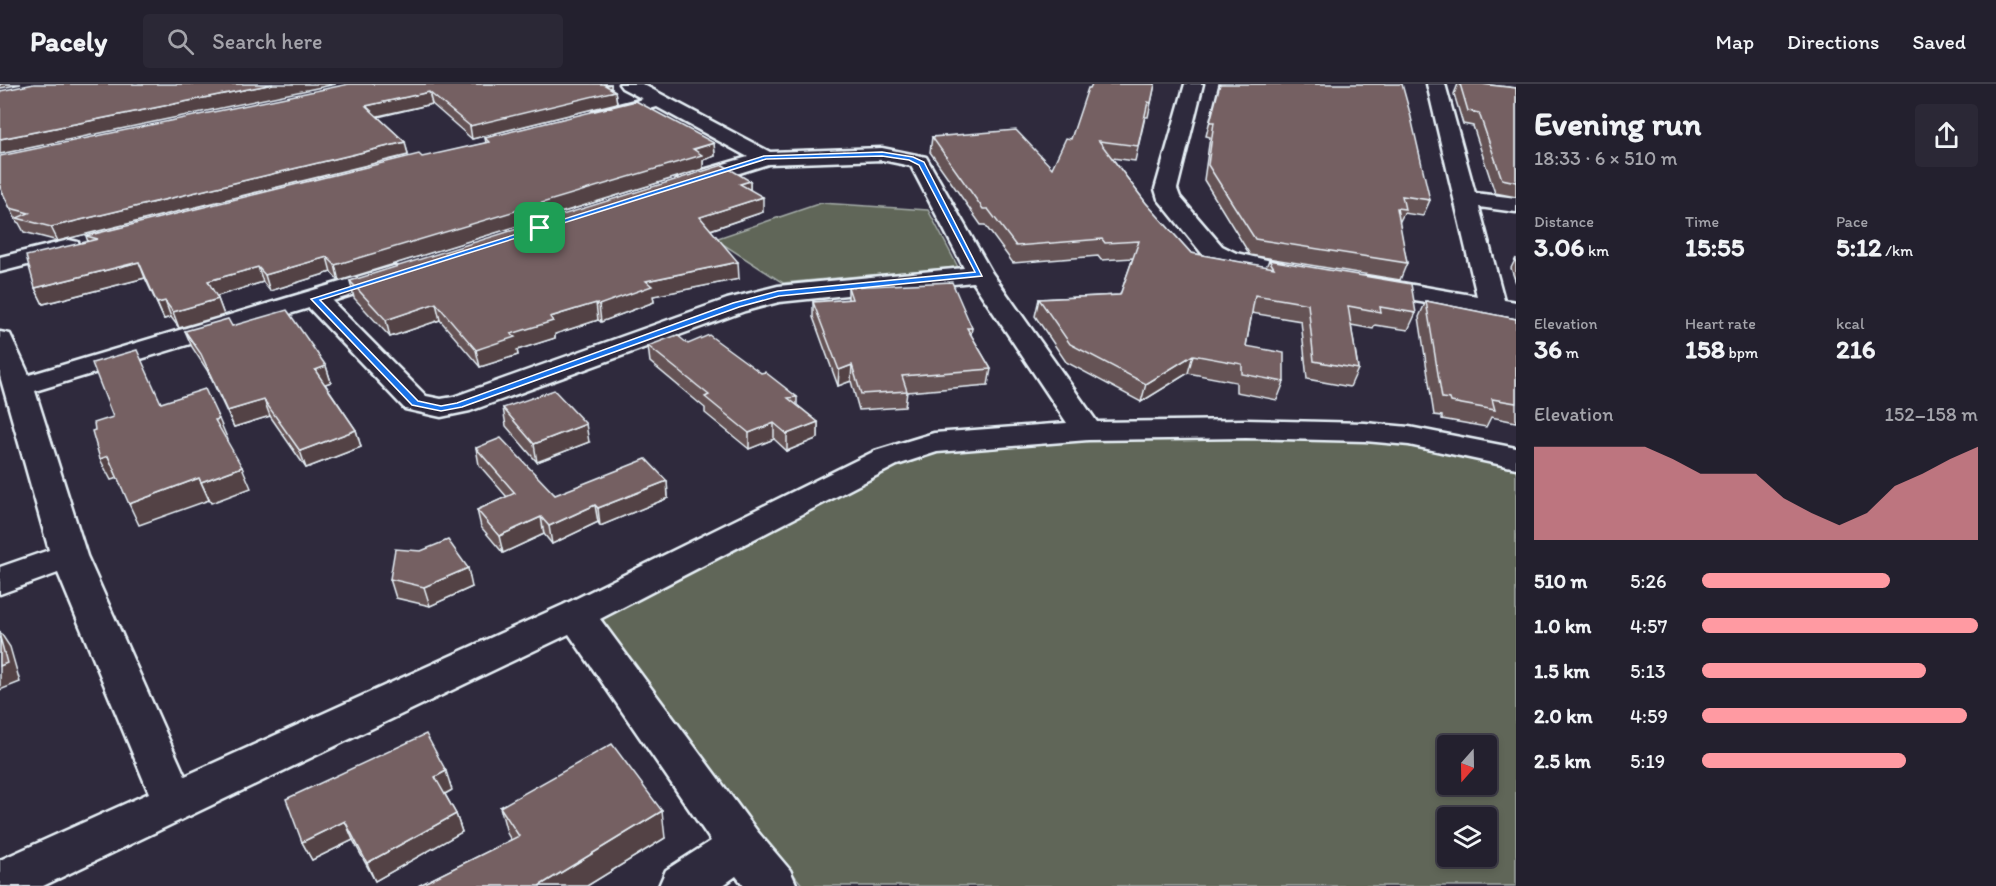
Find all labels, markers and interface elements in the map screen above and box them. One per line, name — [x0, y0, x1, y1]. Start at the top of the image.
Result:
search box — [143, 14, 563, 68]
text: Pacely — [30, 24, 107, 58]
icon: search — [164, 25, 197, 58]
text: Search here — [212, 28, 323, 55]
text: Map — [1716, 29, 1754, 54]
text: Directions — [1787, 29, 1879, 54]
text: Saved — [1912, 29, 1966, 54]
text: Evening run — [1534, 104, 1701, 143]
button: share — [1915, 104, 1978, 167]
text: 18:33 · 6 × 510 m — [1534, 146, 1678, 170]
pin — [514, 202, 565, 253]
icon: arrive — [523, 211, 556, 244]
text: Distance — [1534, 212, 1594, 231]
text: Time — [1685, 212, 1719, 231]
text: Pace — [1836, 212, 1868, 231]
text: 3.06 — [1534, 231, 1584, 263]
text: 15:55 — [1685, 231, 1744, 263]
text: 5:12 — [1836, 231, 1882, 263]
text: km — [1584, 241, 1609, 260]
text: /km — [1882, 241, 1913, 260]
text: Elevation — [1534, 314, 1598, 333]
text: Heart rate — [1685, 314, 1756, 333]
text: kcal — [1836, 314, 1864, 333]
text: 36 — [1534, 333, 1562, 365]
text: 158 — [1685, 333, 1725, 365]
text: 216 — [1836, 333, 1876, 365]
text: m — [1562, 343, 1579, 362]
text: bpm — [1725, 343, 1758, 362]
text: Elevation — [1534, 402, 1613, 426]
text: 152–158 m — [1884, 402, 1978, 426]
text: 510 m — [1534, 569, 1587, 593]
text: 5:26 — [1630, 569, 1667, 593]
text: 1.0 km — [1534, 614, 1591, 638]
text: 4:57 — [1630, 614, 1667, 638]
text: 1.5 km — [1534, 659, 1590, 683]
text: 5:13 — [1630, 659, 1666, 683]
text: 2.0 km — [1534, 704, 1593, 728]
text: 4:59 — [1630, 704, 1668, 728]
north arrow — [1437, 735, 1497, 795]
map controls — [1437, 735, 1497, 867]
text: 2.5 km — [1534, 749, 1591, 773]
text: 5:19 — [1630, 749, 1665, 773]
button: layers — [1437, 807, 1497, 867]

